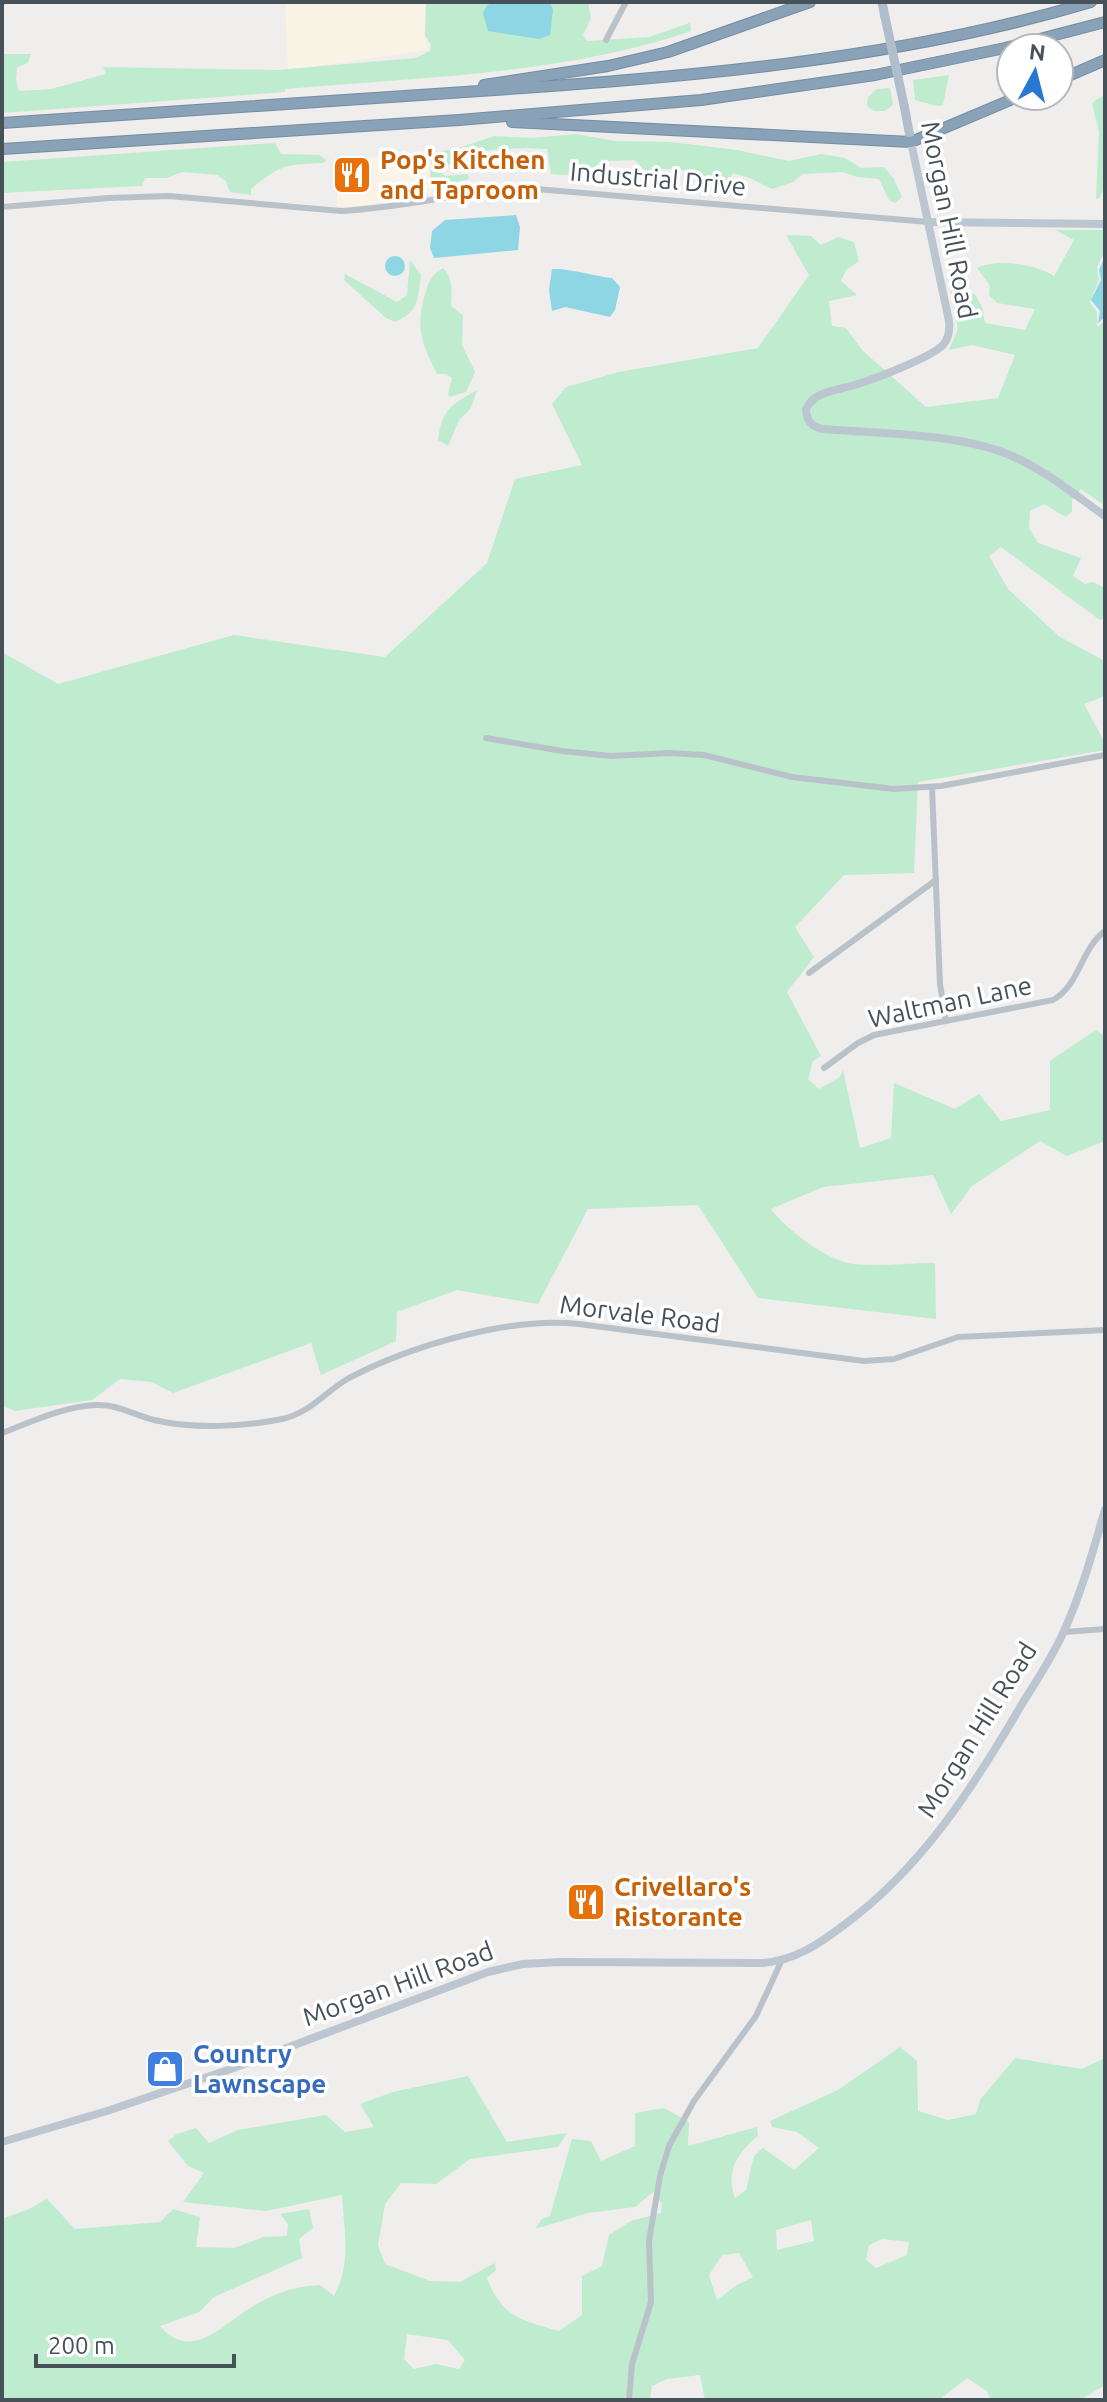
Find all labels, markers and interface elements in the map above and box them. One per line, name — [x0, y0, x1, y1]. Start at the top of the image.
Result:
north arrow — [995, 32, 1075, 112]
text: N — [1028, 38, 1047, 65]
street label: Morgan Hill Road — [916, 119, 983, 321]
place label: Pop's Kitchen and Taproom — [380, 145, 545, 204]
restaurant icon: Pop's Kitchen and Taproom — [331, 154, 373, 196]
street label: Industrial Drive — [569, 156, 747, 201]
street label: Waltman Lane — [866, 970, 1034, 1033]
street label: Morvale Road — [558, 1289, 722, 1338]
street label: Morgan Hill Road — [911, 1637, 1042, 1823]
place label: Crivellaro's Ristorante — [614, 1872, 751, 1931]
restaurant icon: Crivellaro's Ristorante — [565, 1881, 607, 1923]
street label: Morgan Hill Road — [299, 1936, 497, 2031]
place label: Country Lawnscape — [193, 2039, 326, 2098]
shop icon: Country Lawnscape — [144, 2048, 186, 2090]
scale bar — [36, 2318, 234, 2368]
text: 200 m — [48, 2332, 115, 2359]

